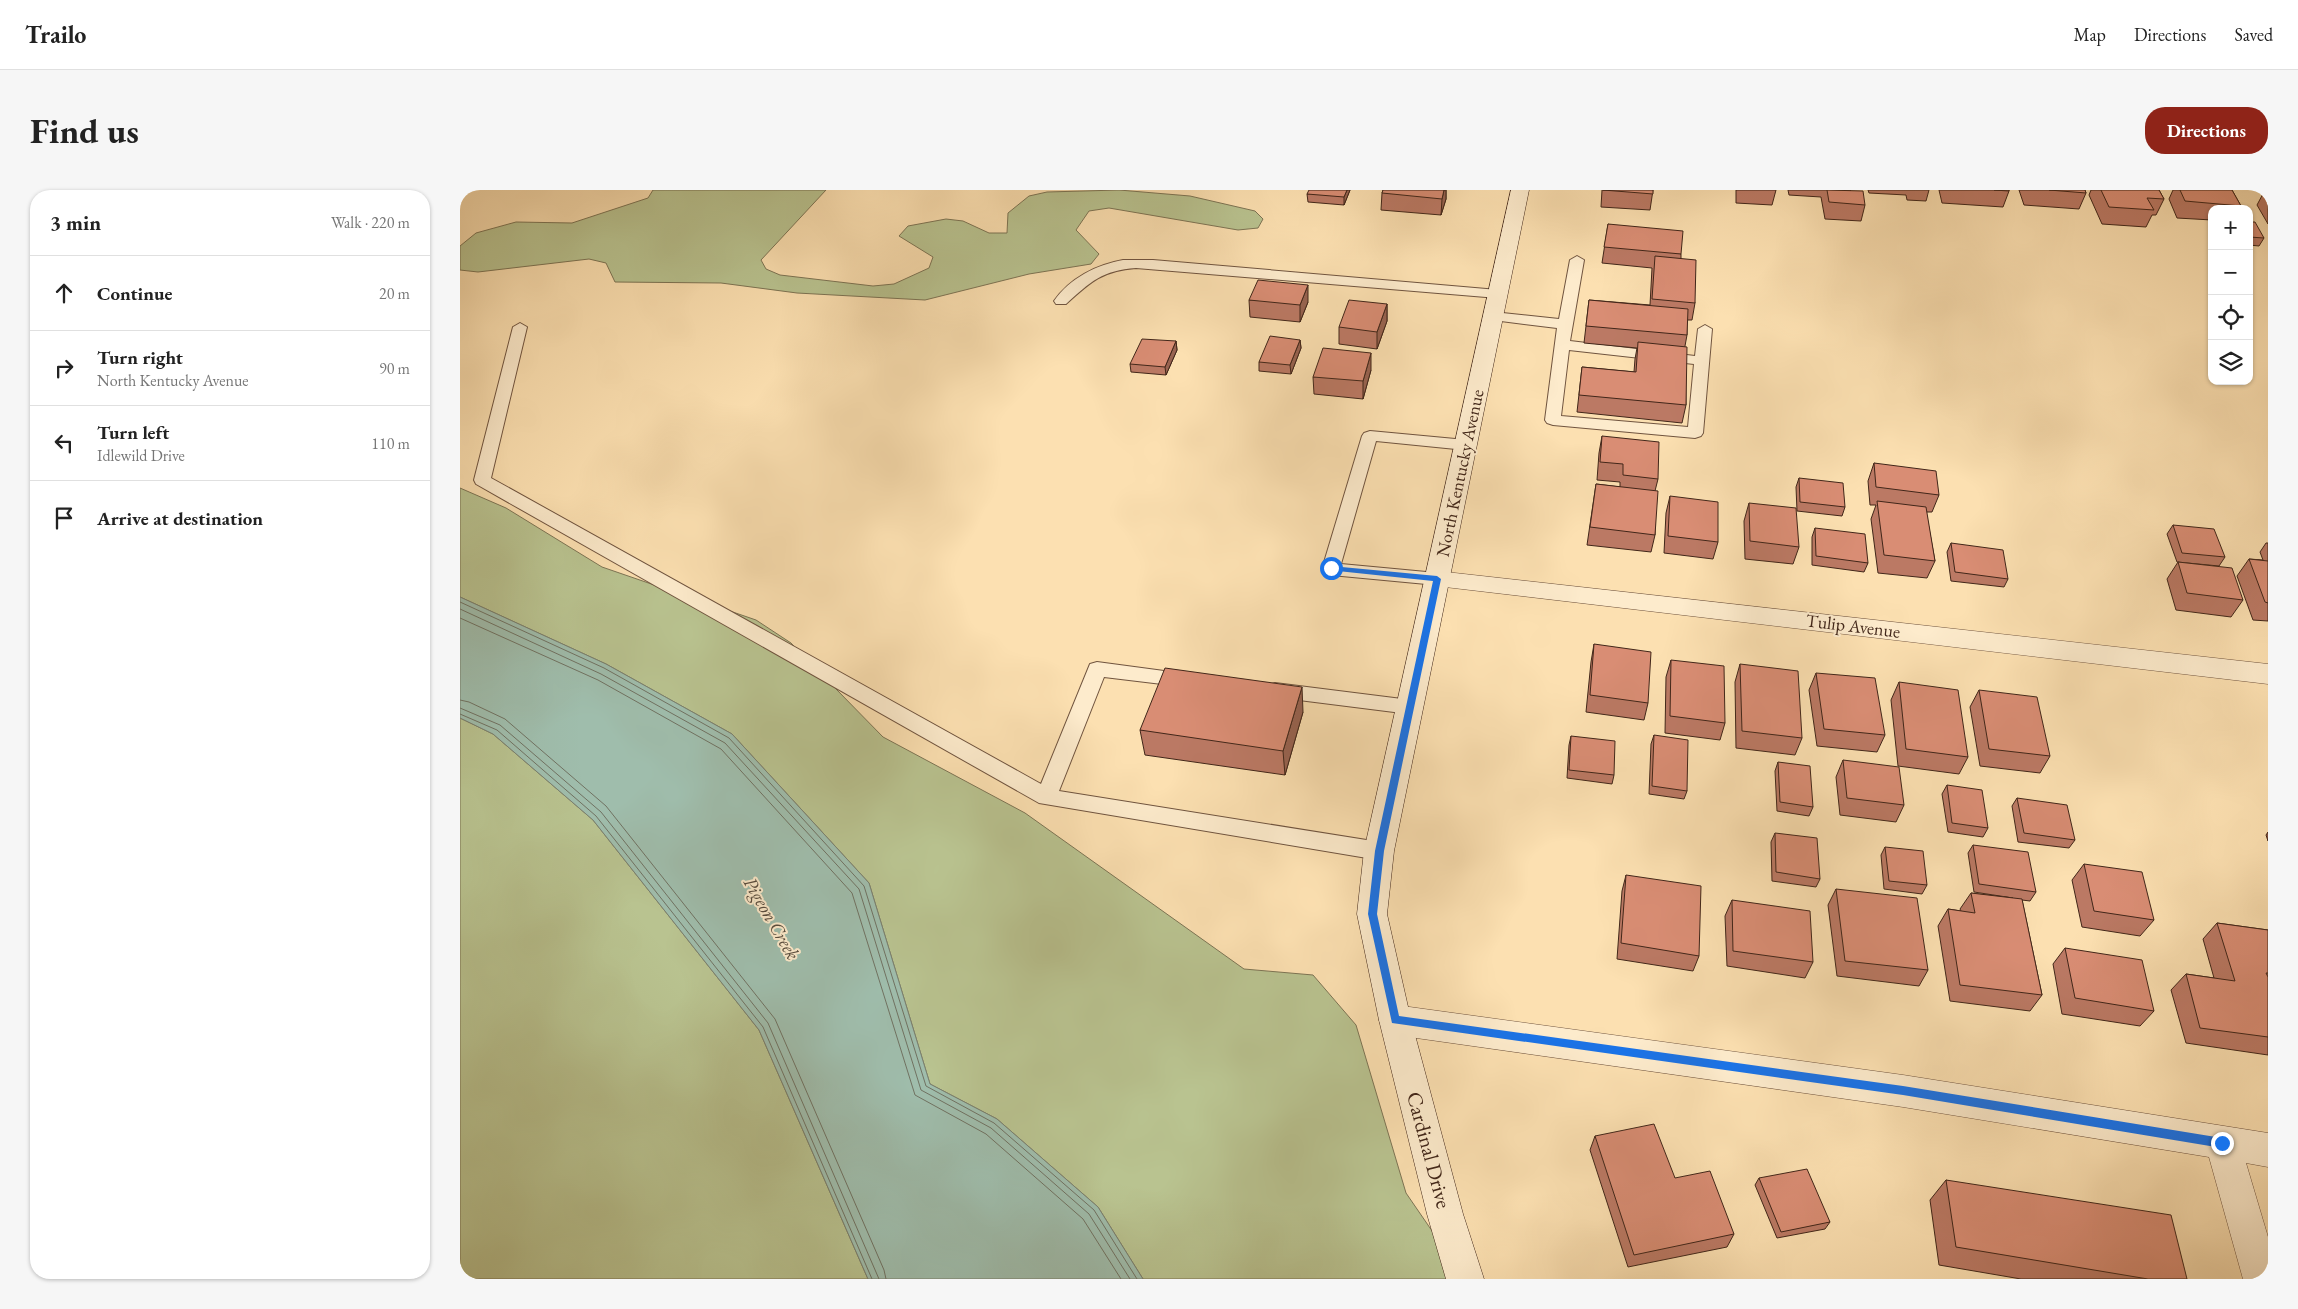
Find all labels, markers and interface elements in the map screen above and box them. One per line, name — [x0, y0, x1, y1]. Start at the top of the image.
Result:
text: Trailo — [25, 19, 86, 50]
text: Map — [2074, 23, 2106, 46]
text: Directions — [2134, 23, 2206, 46]
text: Saved — [2234, 23, 2273, 46]
button: Directions — [2145, 107, 2268, 154]
text: Find us — [30, 108, 139, 153]
map controls — [2208, 205, 2253, 385]
button: + — [2208, 205, 2253, 250]
text: 3 min — [50, 209, 101, 236]
text: Walk · 220 m — [331, 212, 410, 233]
button: − — [2208, 250, 2253, 295]
icon: ahead — [50, 279, 78, 307]
text: Continue — [97, 281, 172, 306]
text: 20 m — [379, 283, 410, 304]
button: locate — [2208, 295, 2253, 340]
button: layers — [2208, 340, 2253, 385]
text: Turn right — [97, 345, 183, 370]
icon: right — [50, 354, 78, 382]
text: 90 m — [379, 358, 410, 379]
text: North Kentucky Avenue — [97, 370, 249, 391]
street label: North Kentucky Avenue — [1431, 387, 1488, 559]
text: Turn left — [97, 420, 169, 445]
icon: left — [50, 429, 78, 457]
text: 110 m — [371, 433, 410, 454]
text: Idlewild Drive — [97, 445, 185, 466]
icon: arrive — [50, 504, 78, 532]
text: Arrive at destination — [97, 506, 263, 531]
route start — [1320, 557, 1343, 580]
street label: Tulip Avenue — [1805, 608, 1902, 643]
water label: Pigeon Creek — [738, 872, 806, 965]
street label: Cardinal Drive — [1401, 1089, 1458, 1211]
route end — [2211, 1132, 2234, 1155]

